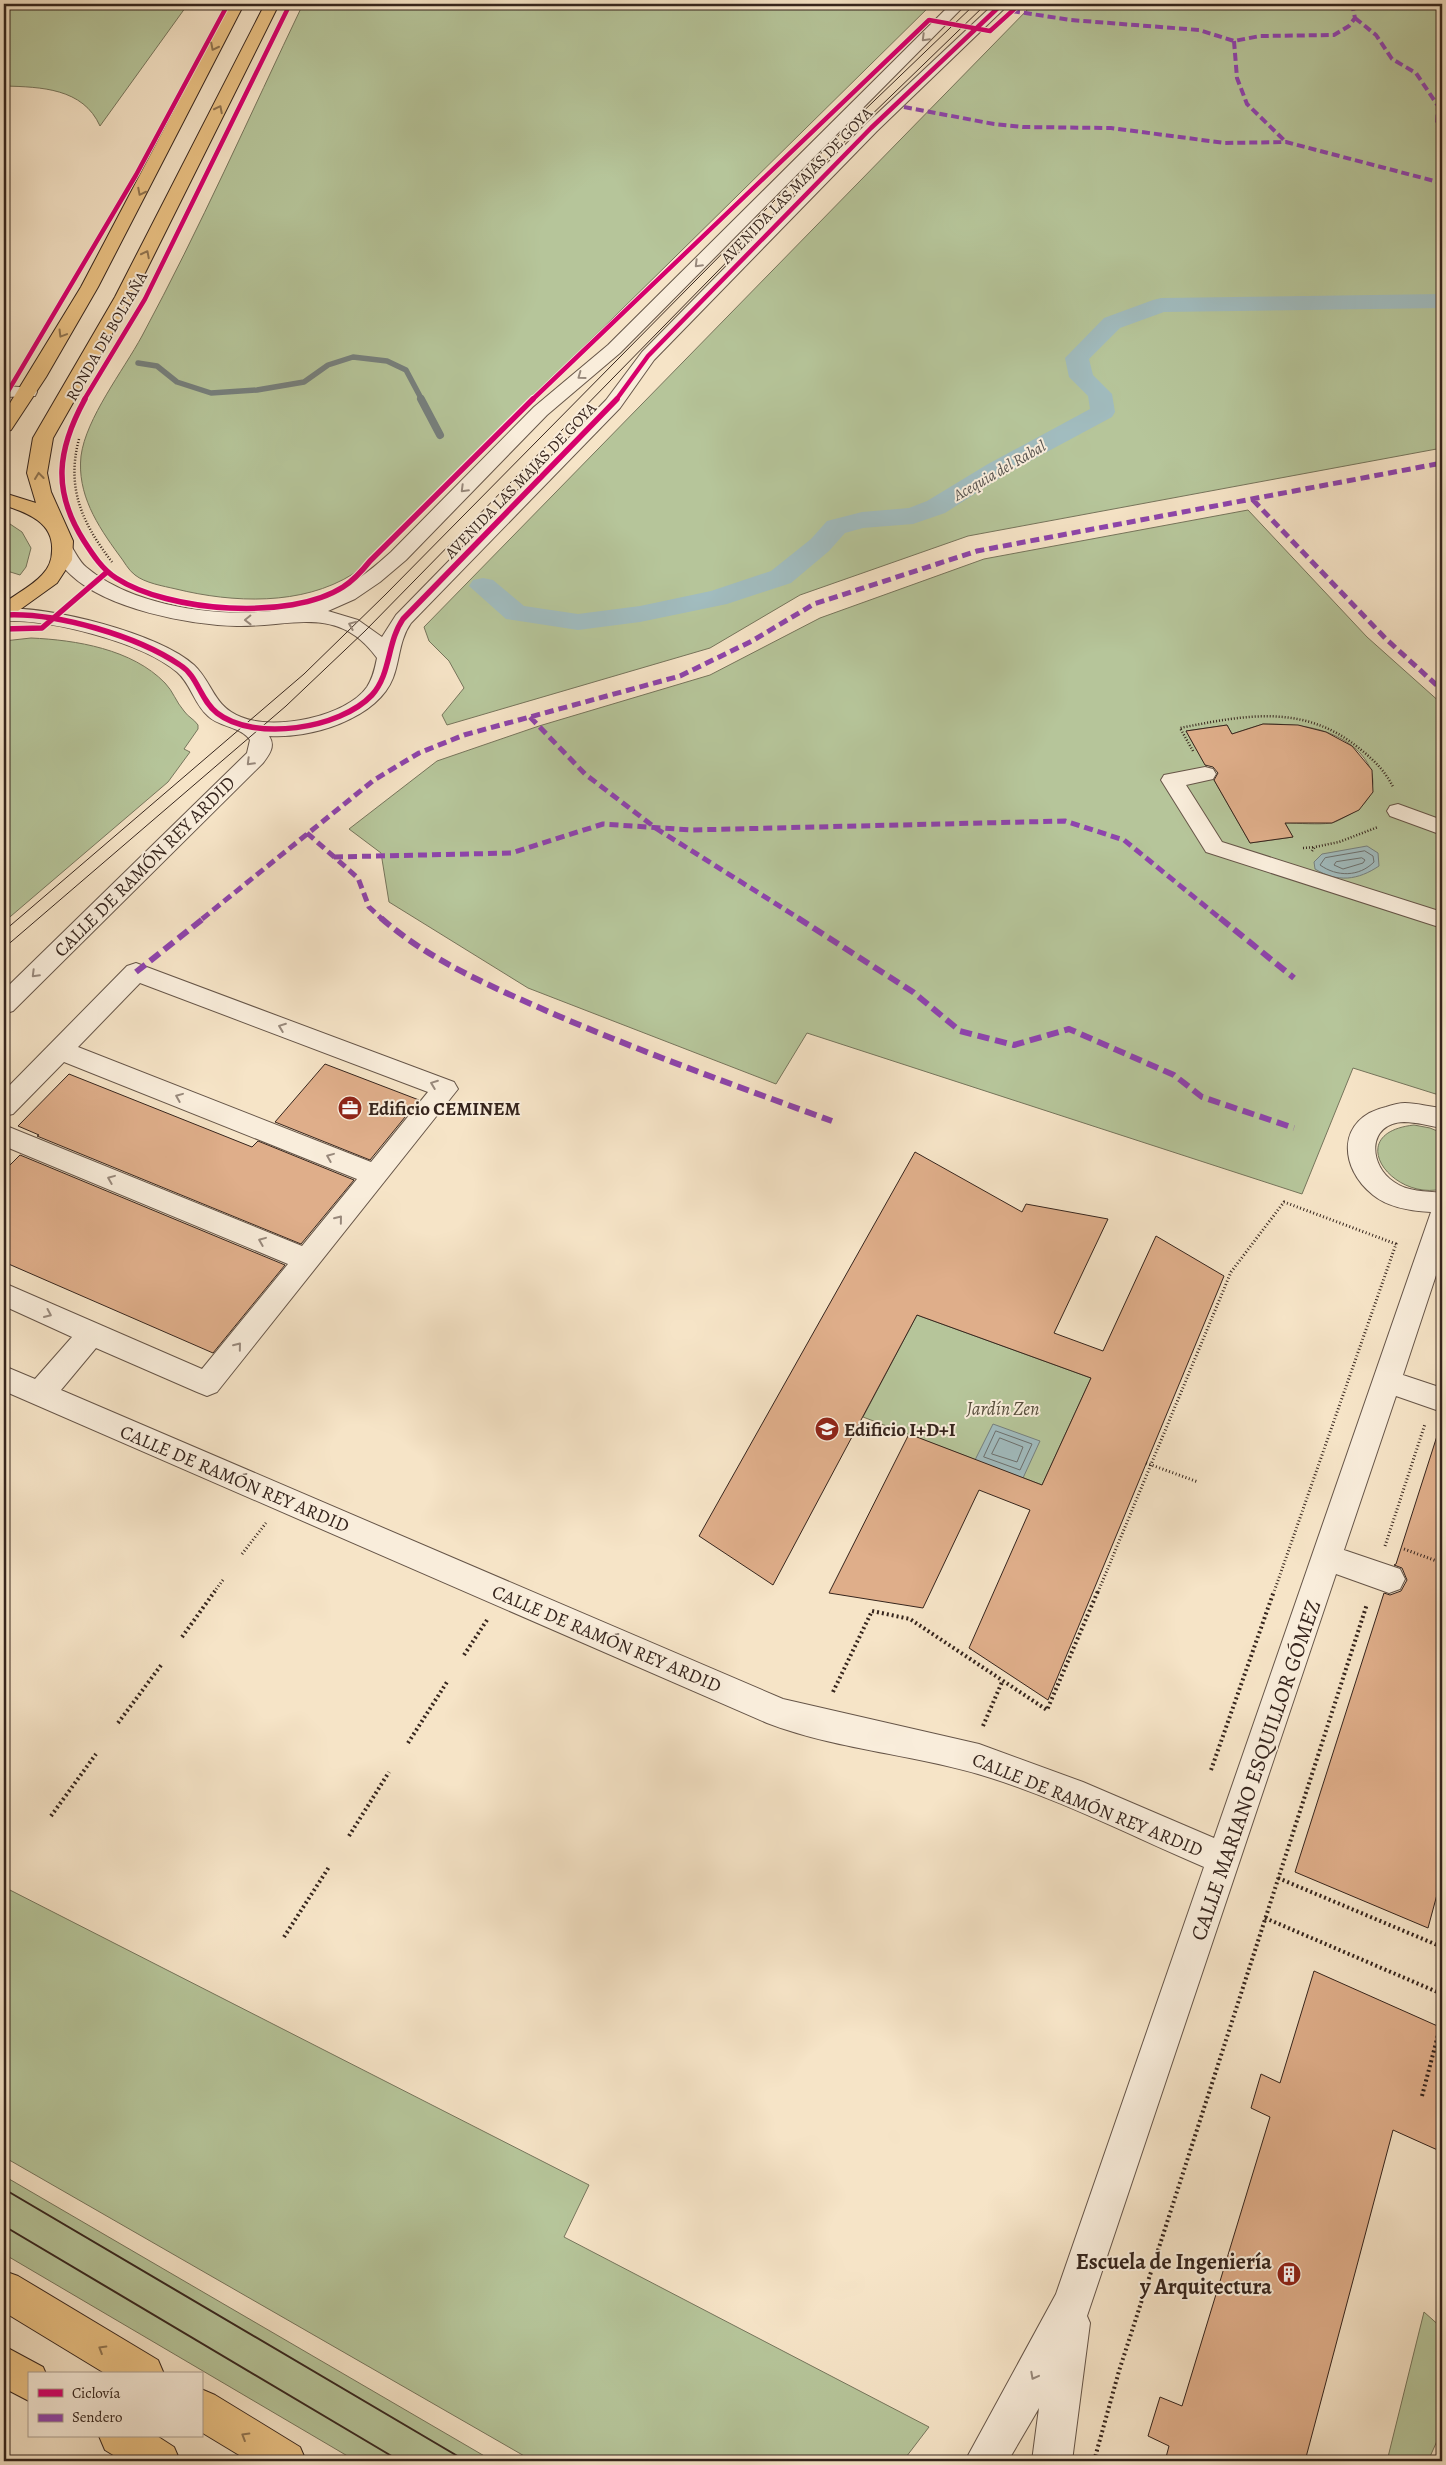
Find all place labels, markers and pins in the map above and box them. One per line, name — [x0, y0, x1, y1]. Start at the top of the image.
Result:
office icon: Edificio CEMINEM — [337, 1095, 363, 1121]
place label: Edificio CEMINEM — [368, 1096, 520, 1122]
school or university icon: Edificio I+D+I — [814, 1416, 840, 1442]
place label: Edificio I+D+I — [844, 1417, 956, 1443]
place label: Escuela de Ingeniería y Arquitectura — [1076, 2247, 1272, 2302]
building icon: Escuela de Ingeniería y Arquitectura — [1276, 2261, 1302, 2287]

